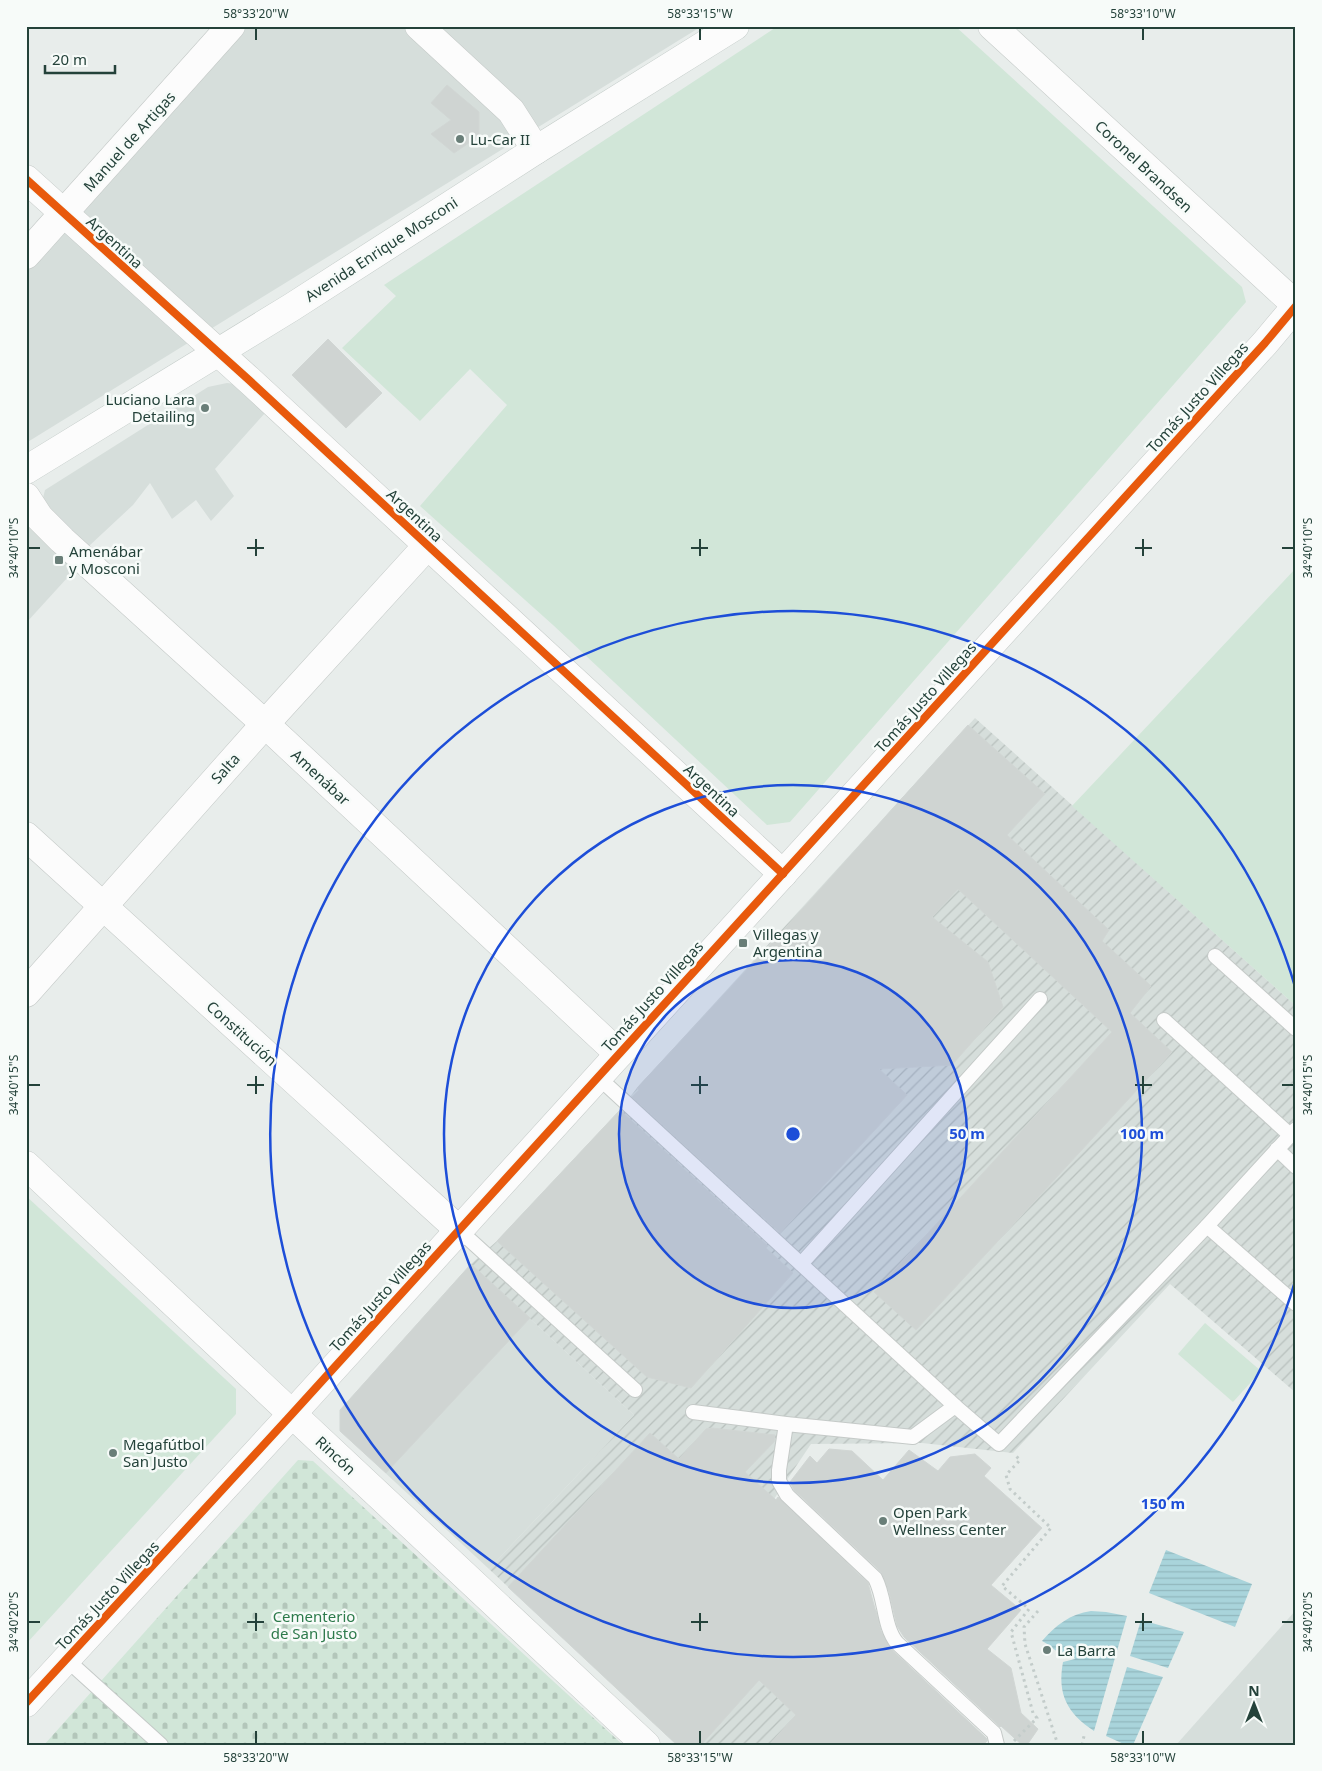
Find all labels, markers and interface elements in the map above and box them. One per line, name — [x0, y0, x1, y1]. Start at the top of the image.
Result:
text: 58°33'20"W — [223, 5, 289, 22]
text: 58°33'15"W — [667, 5, 733, 22]
text: 58°33'10"W — [1110, 5, 1176, 22]
scale bar — [45, 42, 115, 74]
text: 20 m — [52, 49, 87, 69]
street label: Manuel de Artigas — [79, 87, 179, 195]
street label: Coronel Brandsen — [1091, 116, 1197, 216]
place label: Lu-Car II — [470, 129, 530, 149]
marker: Lu-Car II — [454, 133, 466, 145]
street label: Avenida Enrique Mosconi — [301, 192, 461, 306]
street label: Argentina — [82, 211, 148, 273]
street label: Tomás Justo Villegas — [1142, 337, 1252, 457]
place label: Luciano Lara Detailing — [106, 389, 195, 426]
marker: Luciano Lara Detailing — [199, 402, 211, 414]
street label: Argentina — [383, 484, 447, 546]
text: 34°40'10"S — [5, 517, 22, 578]
text: 34°40'10"S — [1299, 517, 1316, 578]
place label: Amenábar y Mosconi — [69, 541, 143, 578]
marker: Amenábar y Mosconi — [53, 554, 65, 566]
street label: Tomás Justo Villegas — [870, 637, 980, 757]
street label: Amenábar — [287, 745, 355, 809]
street label: Salta — [206, 749, 244, 787]
street label: Argentina — [680, 759, 744, 821]
place label: Villegas y Argentina — [753, 924, 823, 961]
street label: Tomás Justo Villegas — [597, 936, 707, 1056]
marker: Villegas y Argentina — [737, 937, 749, 949]
street label: Constitución — [202, 996, 282, 1070]
text: 34°40'15"S — [5, 1054, 22, 1115]
text: 34°40'15"S — [1299, 1054, 1316, 1115]
text: 50 m — [949, 1123, 985, 1143]
text: 100 m — [1120, 1123, 1164, 1143]
centre of rings — [784, 1125, 802, 1143]
street label: Tomás Justo Villegas — [325, 1236, 435, 1356]
street label: Rincón — [312, 1431, 360, 1479]
place label: Megafútbol San Justo — [123, 1434, 205, 1471]
marker: Megafútbol San Justo — [107, 1447, 119, 1459]
text: 150 m — [1141, 1493, 1185, 1513]
place label: Open Park Wellness Center — [893, 1502, 1006, 1539]
marker: Open Park Wellness Center — [877, 1515, 889, 1527]
street label: Tomás Justo Villegas — [51, 1536, 163, 1654]
text: 34°40'20"S — [5, 1591, 22, 1652]
text: 34°40'20"S — [1299, 1591, 1316, 1652]
park label: Cementerio de San Justo — [271, 1606, 357, 1643]
place label: La Barra — [1057, 1640, 1116, 1660]
marker: La Barra — [1041, 1644, 1053, 1656]
north arrow — [1230, 1678, 1280, 1728]
text: N — [1248, 1681, 1260, 1700]
text: 58°33'20"W — [223, 1749, 289, 1766]
text: 58°33'15"W — [667, 1749, 733, 1766]
text: 58°33'10"W — [1110, 1749, 1176, 1766]

